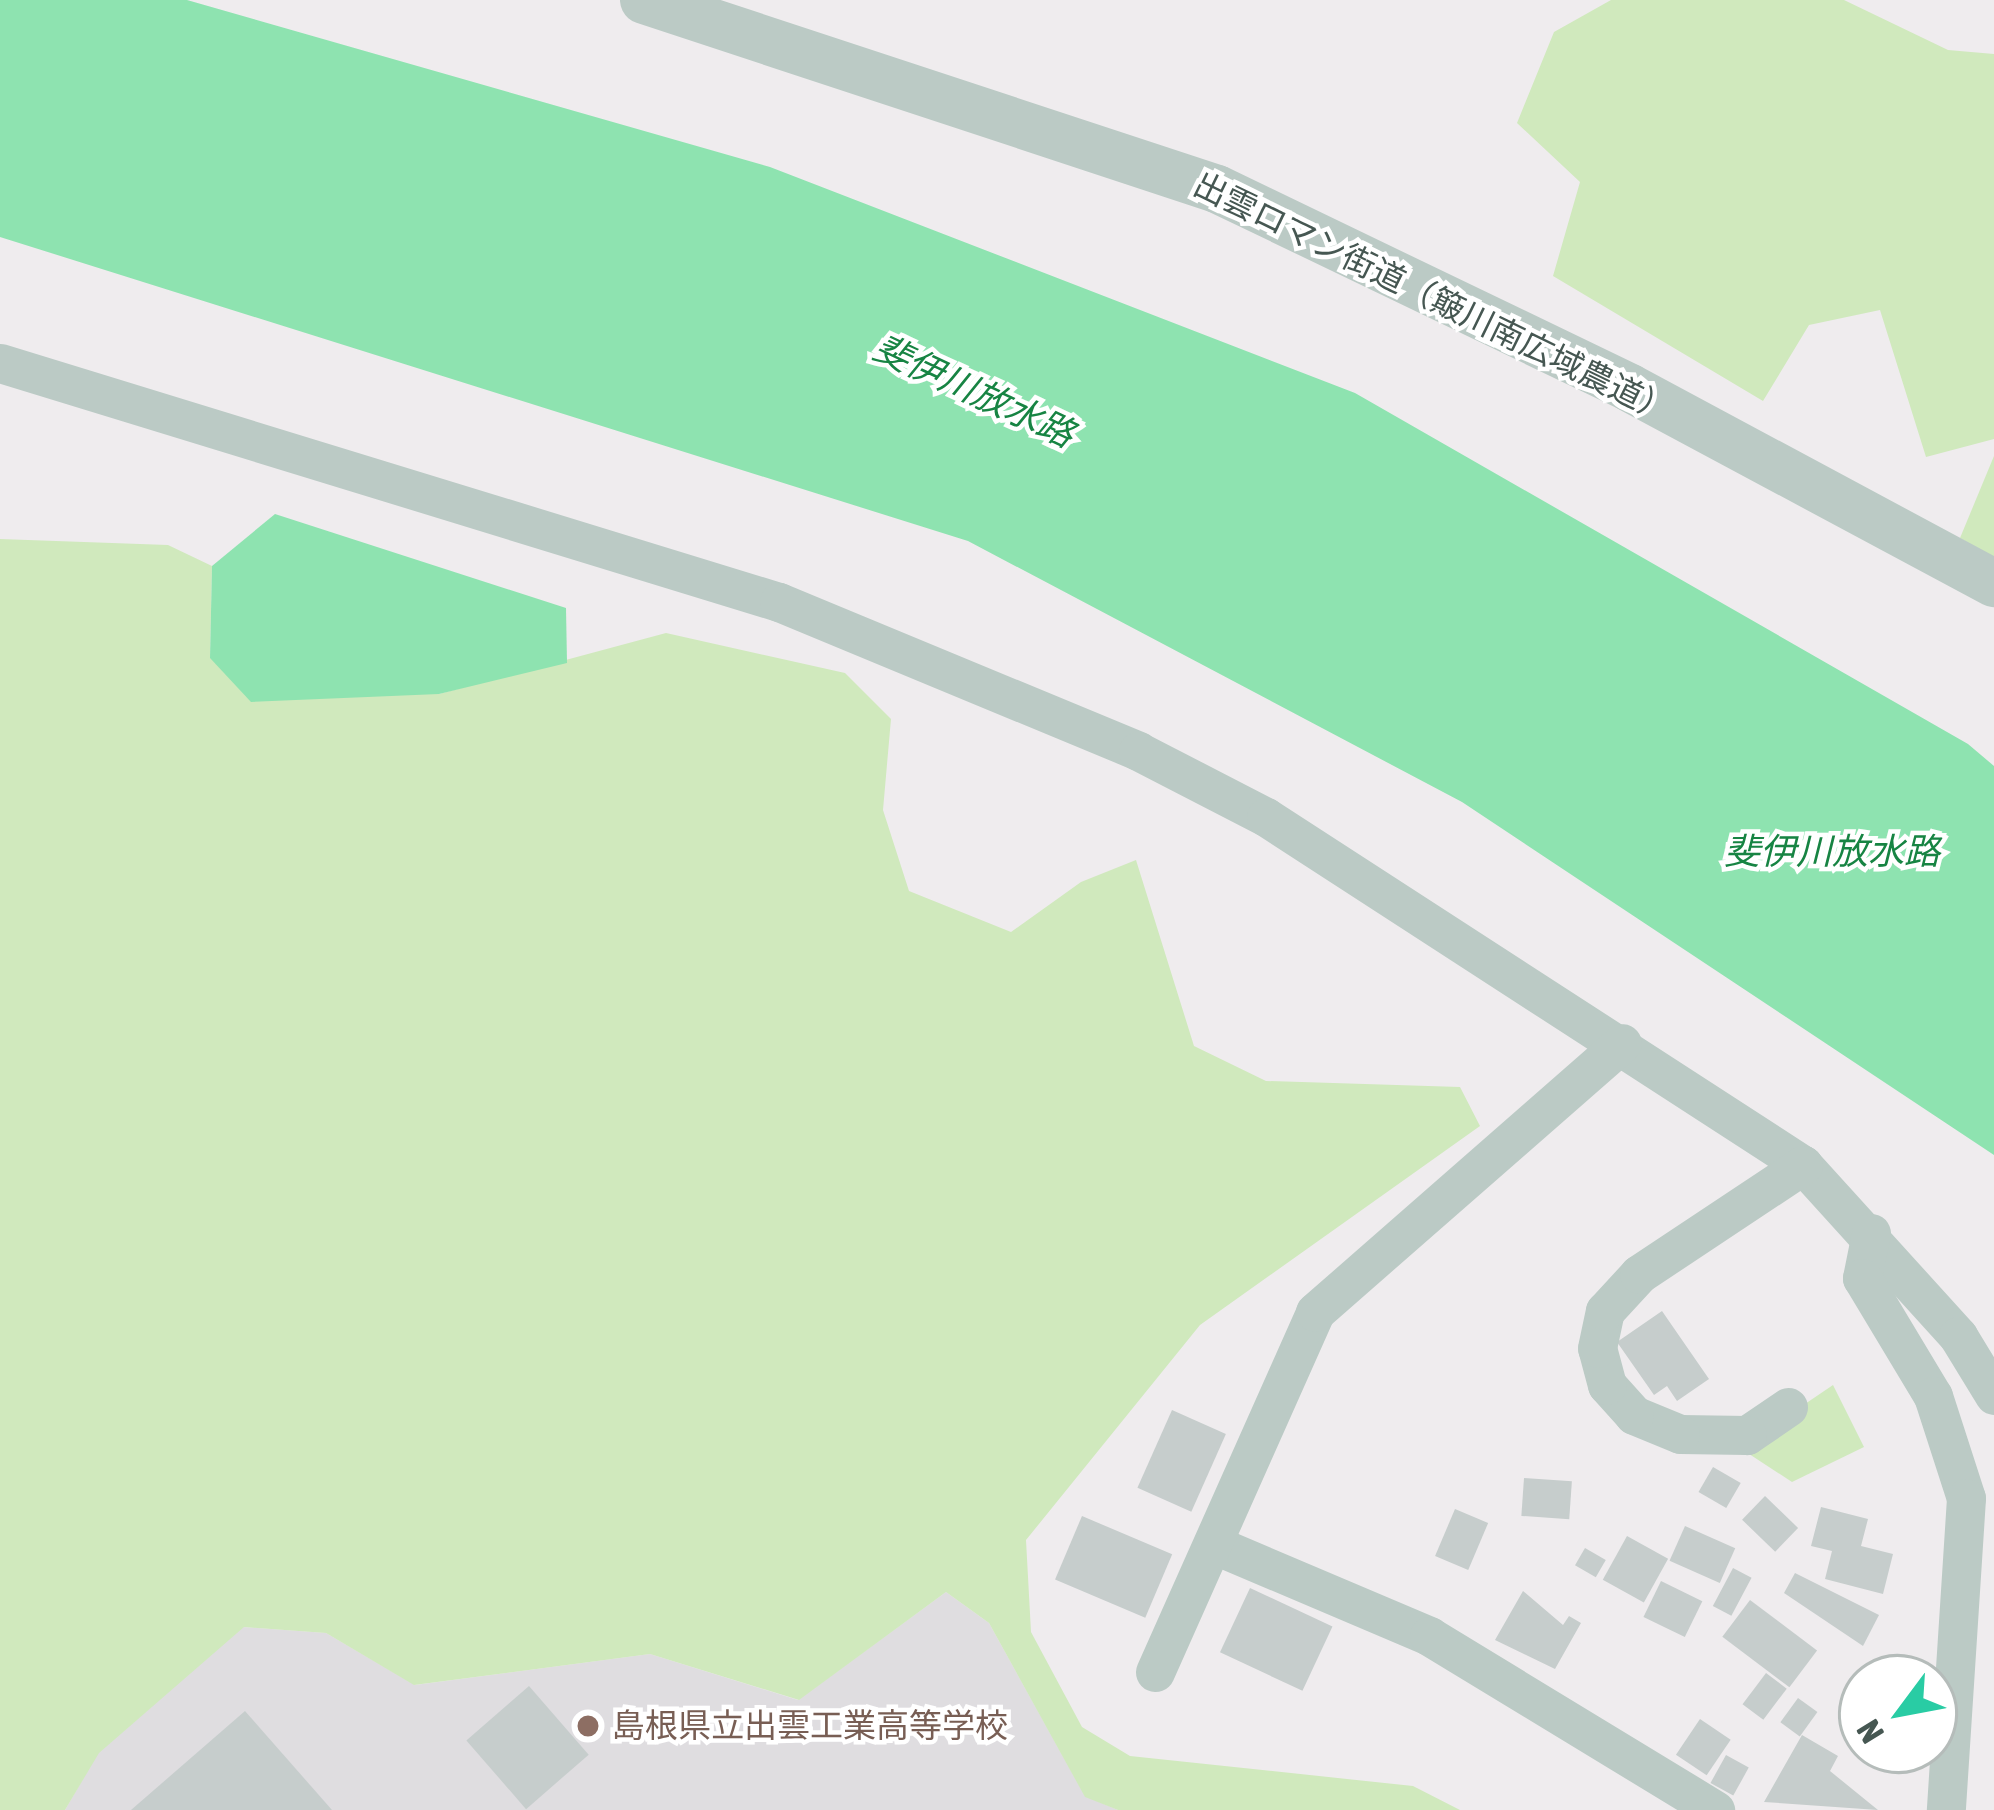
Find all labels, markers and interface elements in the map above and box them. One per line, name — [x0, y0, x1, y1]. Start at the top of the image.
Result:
street label: 出雲ロマン街道（簸川南広域農道） — [1187, 164, 1679, 432]
water label: 斐伊川放水路 — [867, 326, 1081, 456]
water label: 斐伊川放水路 — [1724, 830, 1940, 874]
north arrow — [1838, 1654, 1958, 1774]
place label: 島根県立出雲工業高等学校 — [612, 1706, 1008, 1746]
marker: 島根県立出雲工業高等学校 — [575, 1713, 601, 1739]
text: N — [1849, 1713, 1891, 1750]

